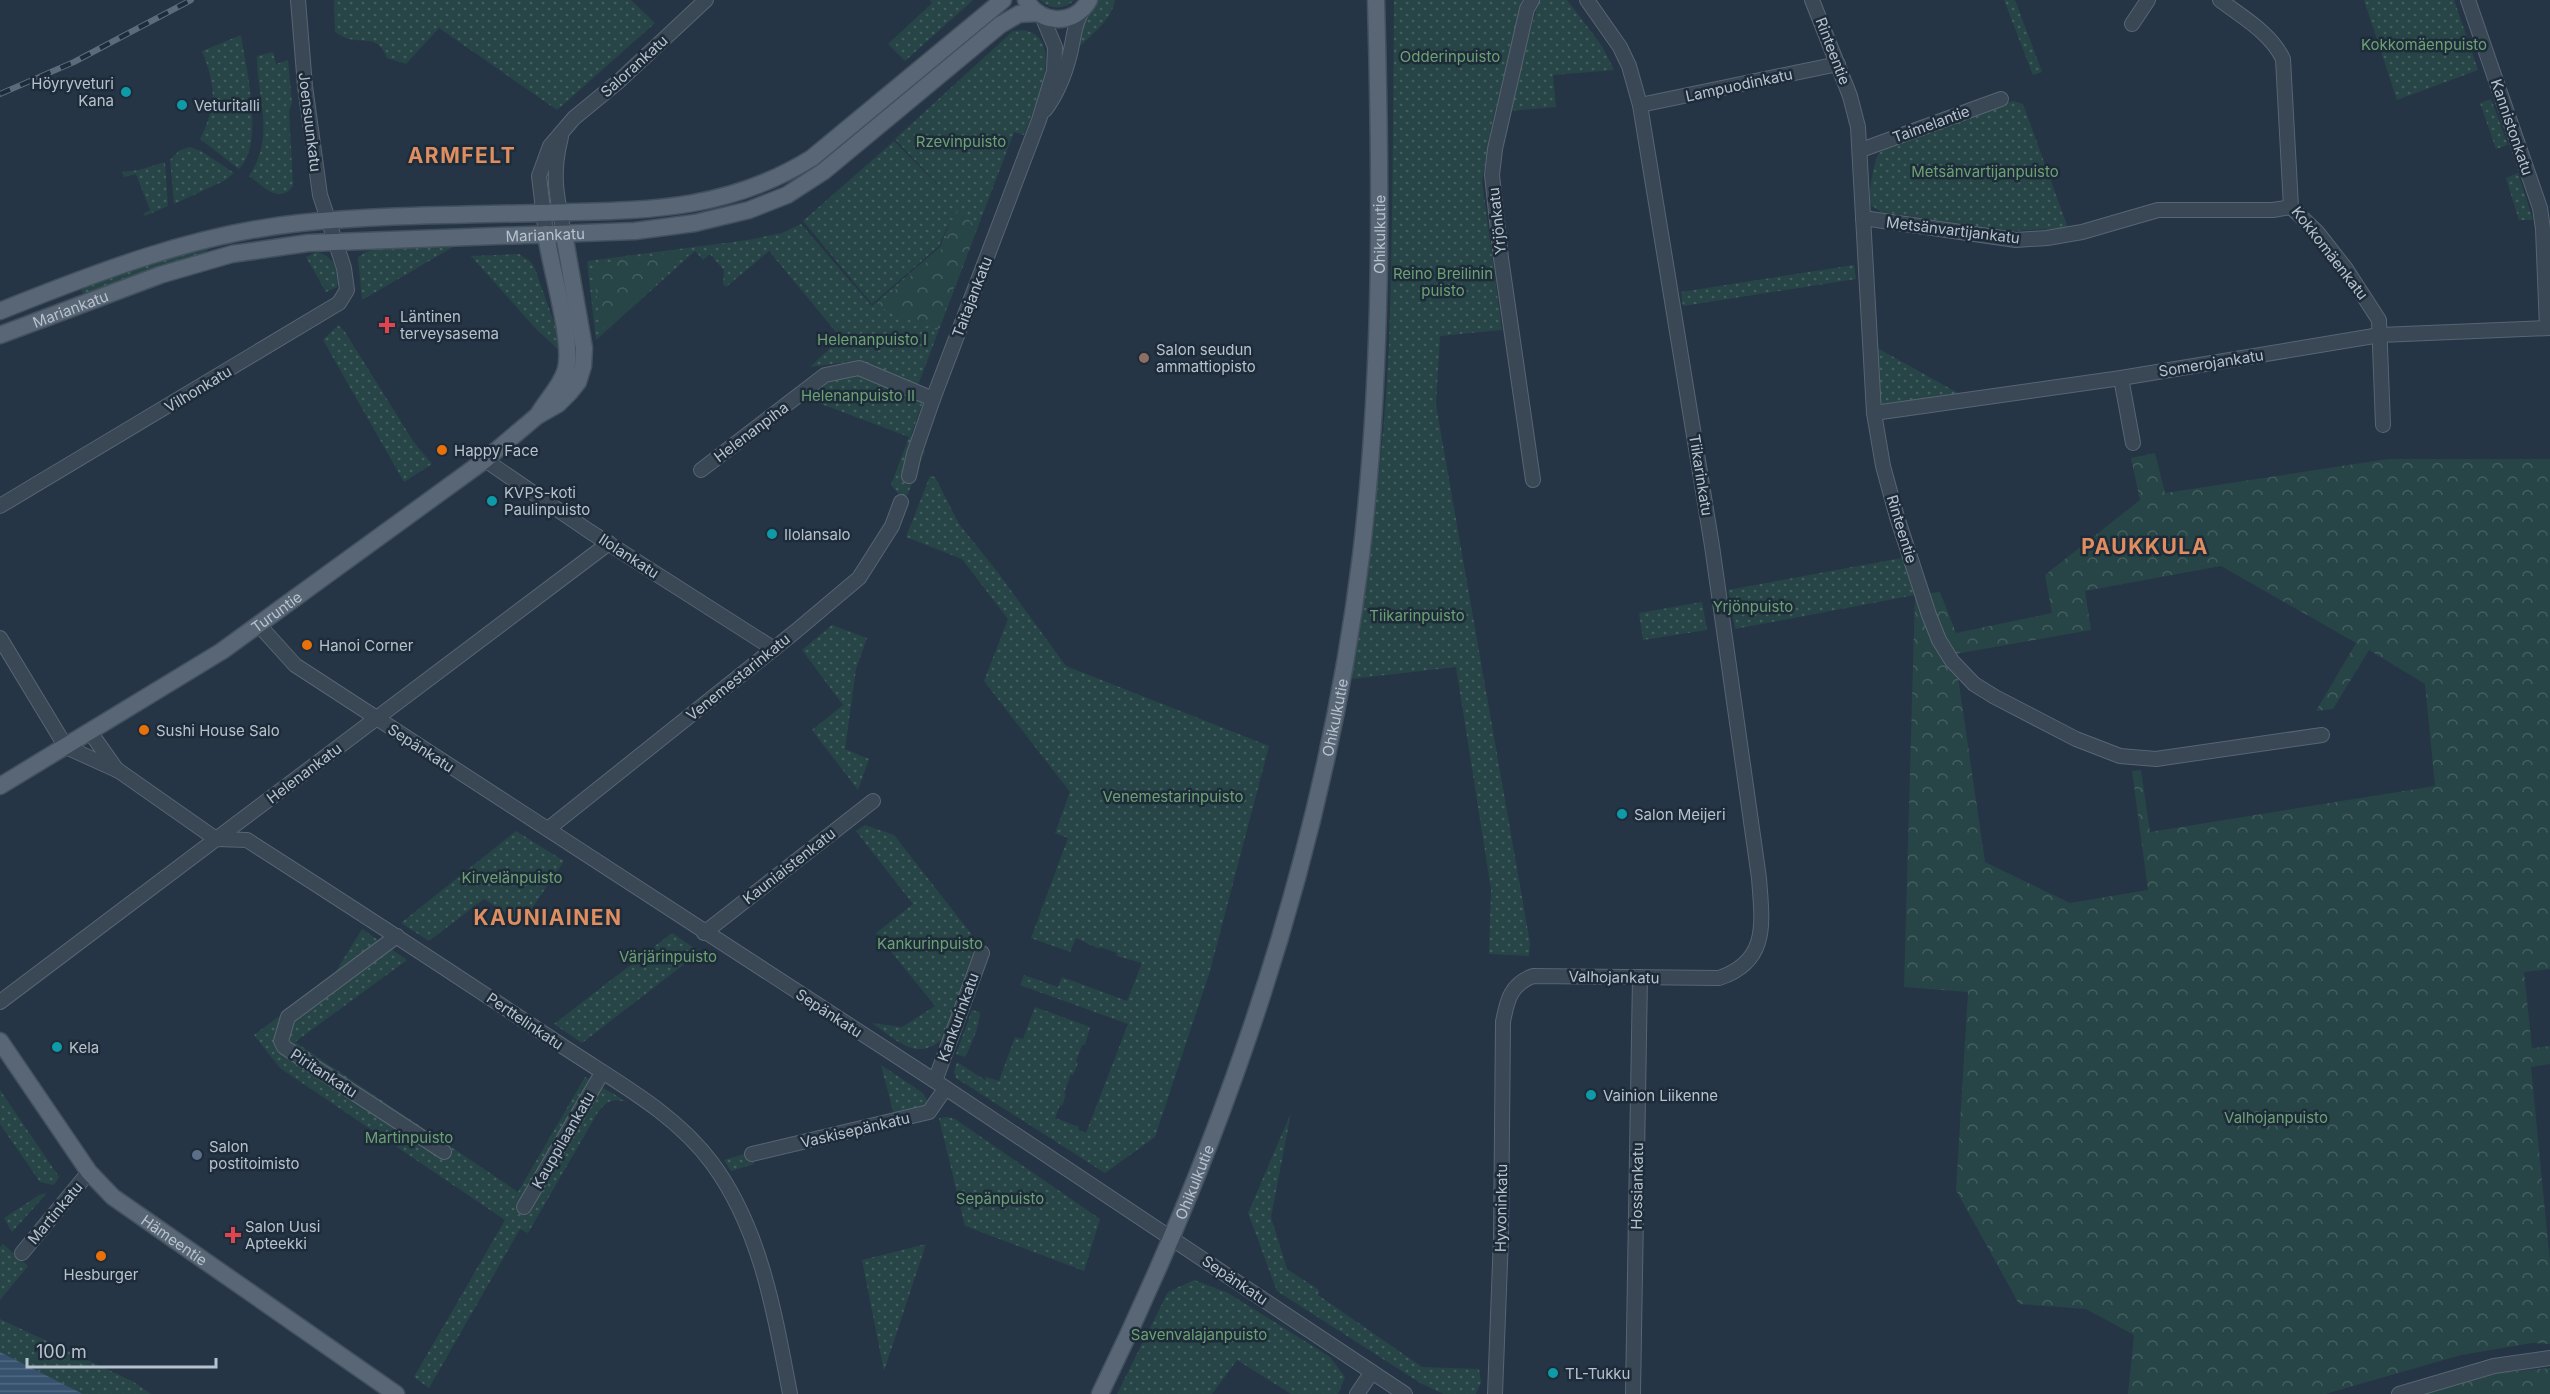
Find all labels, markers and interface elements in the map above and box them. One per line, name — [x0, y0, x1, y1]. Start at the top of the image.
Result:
street label: Rinteentie — [1811, 15, 1855, 87]
street label: Salorankatu — [596, 31, 672, 101]
park label: Kokkomäenpuisto — [2361, 35, 2487, 54]
park label: Odderinpuisto — [1400, 47, 1500, 66]
street label: Lampuodinkatu — [1684, 64, 1794, 106]
street label: Joensuunkatu — [294, 71, 326, 173]
place label: Höyryveturi Kana — [31, 74, 114, 110]
street label: Kannistonkatu — [2487, 76, 2537, 178]
marker: Höyryveturi Kana — [119, 85, 133, 99]
place label: Veturitalli — [194, 96, 260, 115]
marker: Veturitalli — [175, 98, 189, 112]
street label: Taimelantie — [1890, 101, 1972, 147]
park label: Rzevinpuisto — [916, 132, 1006, 151]
district label: ARMFELT — [408, 143, 516, 168]
park label: Metsänvartijanpuisto — [1911, 162, 2059, 181]
street label: Yrjönkatu — [1484, 186, 1510, 256]
street label: Ohikulkutie — [1369, 195, 1389, 274]
street label: Kokkomäenkatu — [2288, 203, 2372, 303]
street label: Metsänvartijankatu — [1885, 212, 2021, 248]
street label: Mariankatu — [505, 223, 585, 245]
street label: Taitajankatu — [948, 254, 996, 340]
park label: Reino Breilinin puisto — [1393, 264, 1493, 300]
street label: Mariankatu — [30, 286, 111, 331]
place label: Läntinen terveysasema — [400, 307, 499, 343]
marker: Läntinen terveysasema — [378, 316, 396, 334]
park label: Helenanpuisto I — [817, 330, 927, 349]
place label: Salon seudun ammattiopisto — [1156, 340, 1256, 376]
street label: Somerojankatu — [2157, 345, 2265, 381]
marker: Salon seudun ammattiopisto — [1137, 351, 1151, 365]
street label: Vilhonkatu — [161, 362, 235, 416]
park label: Helenanpuisto II — [801, 386, 915, 405]
street label: Helenanpiha — [710, 398, 792, 466]
street label: Tiikarinkatu — [1685, 433, 1717, 517]
place label: Happy Face — [454, 441, 539, 460]
marker: Happy Face — [435, 443, 449, 457]
place label: KVPS-koti Paulinpuisto — [504, 483, 590, 519]
street label: Rinteentie — [1883, 492, 1921, 566]
marker: KVPS-koti Paulinpuisto — [485, 494, 499, 508]
place label: Ilolansalo — [784, 525, 851, 544]
marker: Ilolansalo — [765, 527, 779, 541]
street label: Ilolankatu — [595, 530, 663, 582]
district label: PAUKKULA — [2081, 534, 2209, 559]
street label: Turuntie — [247, 587, 305, 636]
park label: Yrjönpuisto — [1713, 597, 1793, 616]
park label: Tiikarinpuisto — [1369, 606, 1465, 625]
street label: Venemestarinkatu — [682, 629, 794, 725]
place label: Hanoi Corner — [319, 636, 414, 655]
marker: Hanoi Corner — [300, 638, 314, 652]
street label: Ohikulkutie — [1317, 677, 1352, 758]
street label: Sepänkatu — [384, 719, 458, 777]
place label: Sushi House Salo — [156, 721, 280, 740]
marker: Sushi House Salo — [137, 723, 151, 737]
street label: Helenankatu — [263, 739, 345, 807]
park label: Venemestarinpuisto — [1103, 787, 1243, 806]
place label: Salon Meijeri — [1634, 805, 1726, 824]
marker: Salon Meijeri — [1615, 807, 1629, 821]
street label: Kauniaistenkatu — [739, 824, 839, 908]
park label: Kirvelänpuisto — [462, 868, 563, 887]
district label: KAUNIAINEN — [474, 905, 623, 930]
park label: Kankurinpuisto — [877, 934, 983, 953]
park label: Värjärinpuisto — [619, 947, 717, 966]
street label: Valhojankatu — [1568, 967, 1660, 987]
street label: Kankurinkatu — [933, 970, 983, 1064]
street label: Sepänkatu — [792, 984, 866, 1042]
street label: Perttelinkatu — [483, 988, 567, 1054]
place label: Kela — [69, 1038, 99, 1057]
marker: Kela — [50, 1040, 64, 1054]
street label: Piritankatu — [287, 1044, 361, 1102]
place label: Vainion Liikenne — [1603, 1086, 1718, 1105]
street label: Kauppilaankatu — [527, 1088, 599, 1192]
marker: Vainion Liikenne — [1584, 1088, 1598, 1102]
street label: Vaskisepänkatu — [799, 1108, 911, 1152]
park label: Valhojanpuisto — [2224, 1108, 2328, 1127]
park label: Martinpuisto — [365, 1128, 453, 1147]
place label: Salon postitoimisto — [209, 1137, 299, 1173]
street label: Ohikulkutie — [1170, 1142, 1218, 1222]
street label: Hossiankatu — [1627, 1142, 1647, 1230]
marker: Salon postitoimisto — [190, 1148, 204, 1162]
street label: Hyvoninkatu — [1491, 1164, 1511, 1252]
street label: Martinkatu — [23, 1178, 87, 1248]
park label: Sepänpuisto — [956, 1189, 1044, 1208]
street label: Hämeentie — [138, 1210, 211, 1269]
place label: Salon Uusi Apteekki — [245, 1217, 320, 1253]
marker: Salon Uusi Apteekki — [226, 1228, 240, 1242]
marker: Hesburger — [94, 1249, 108, 1263]
street label: Sepänkatu — [1198, 1251, 1272, 1309]
place label: Hesburger — [64, 1265, 139, 1284]
park label: Savenvalajanpuisto — [1131, 1325, 1267, 1344]
scale bar — [27, 1331, 216, 1369]
text: 100 m — [36, 1341, 87, 1362]
place label: TL-Tukku — [1565, 1364, 1630, 1383]
marker: TL-Tukku — [1546, 1366, 1560, 1380]

